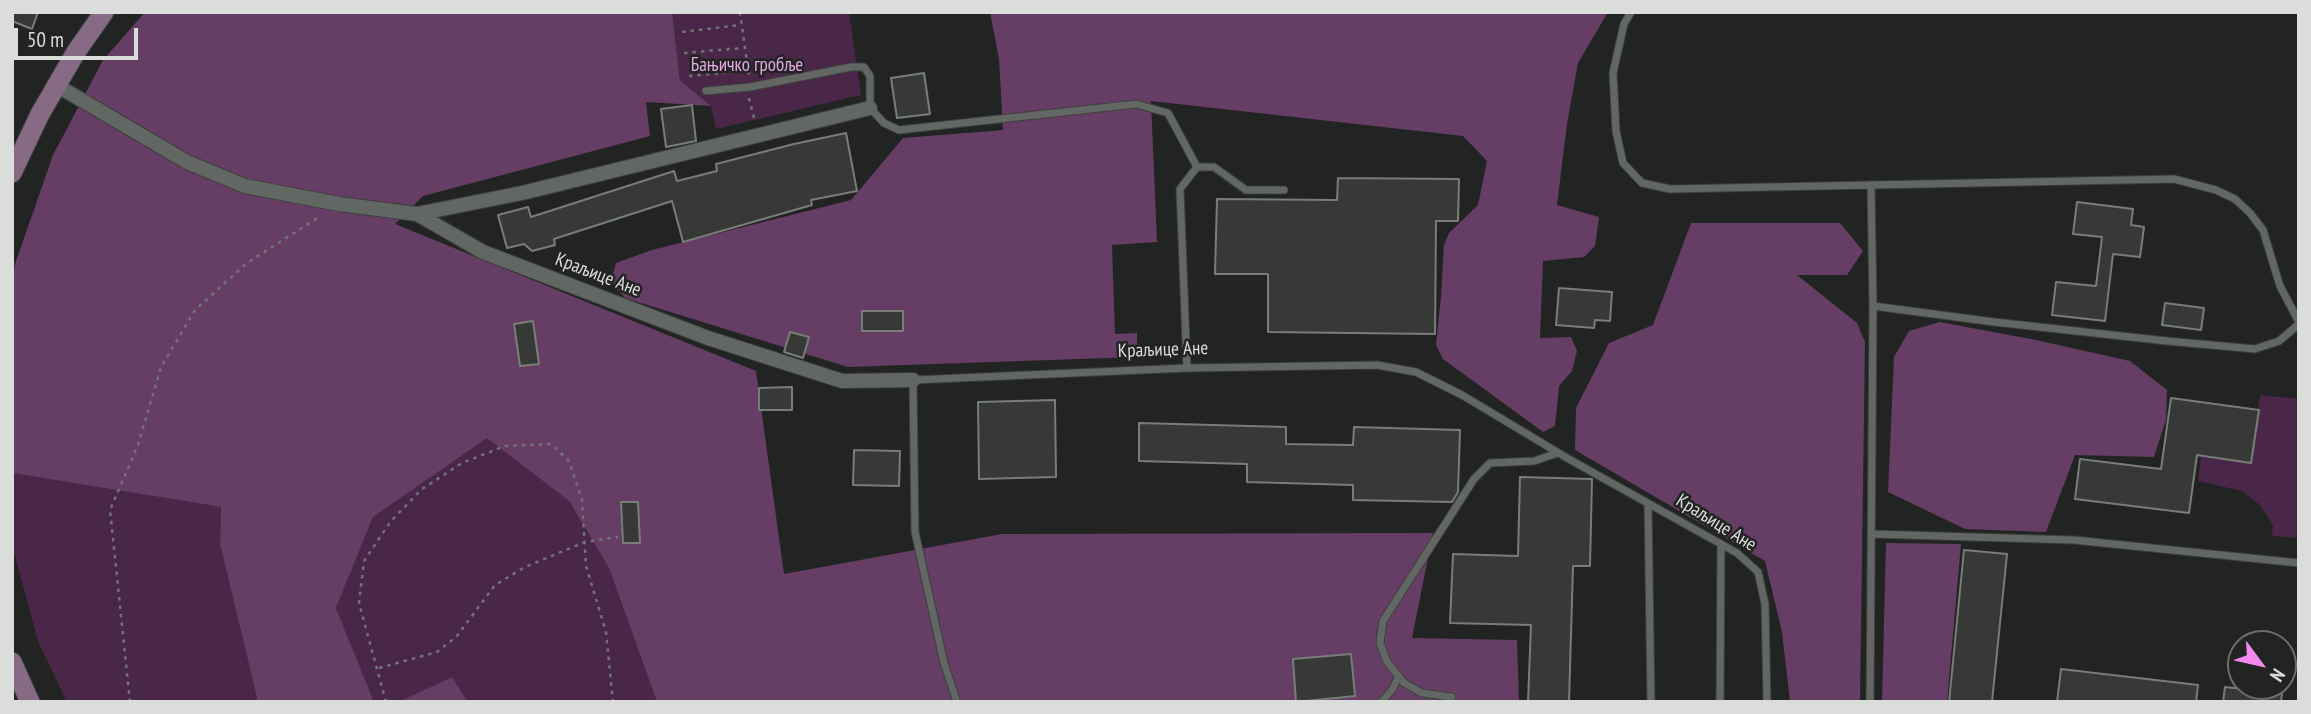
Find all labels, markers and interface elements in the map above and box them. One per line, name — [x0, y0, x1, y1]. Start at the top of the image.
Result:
scale bar — [18, 14, 142, 58]
text: 50 m — [27, 26, 64, 53]
park label: Бањичко гробље — [691, 55, 803, 77]
street label: Краљице Ане — [552, 248, 644, 302]
street label: Краљице Ане — [1118, 337, 1208, 363]
street label: Краљице Ане — [1672, 489, 1760, 557]
north arrow — [2227, 630, 2297, 700]
text: N — [2265, 665, 2291, 686]

